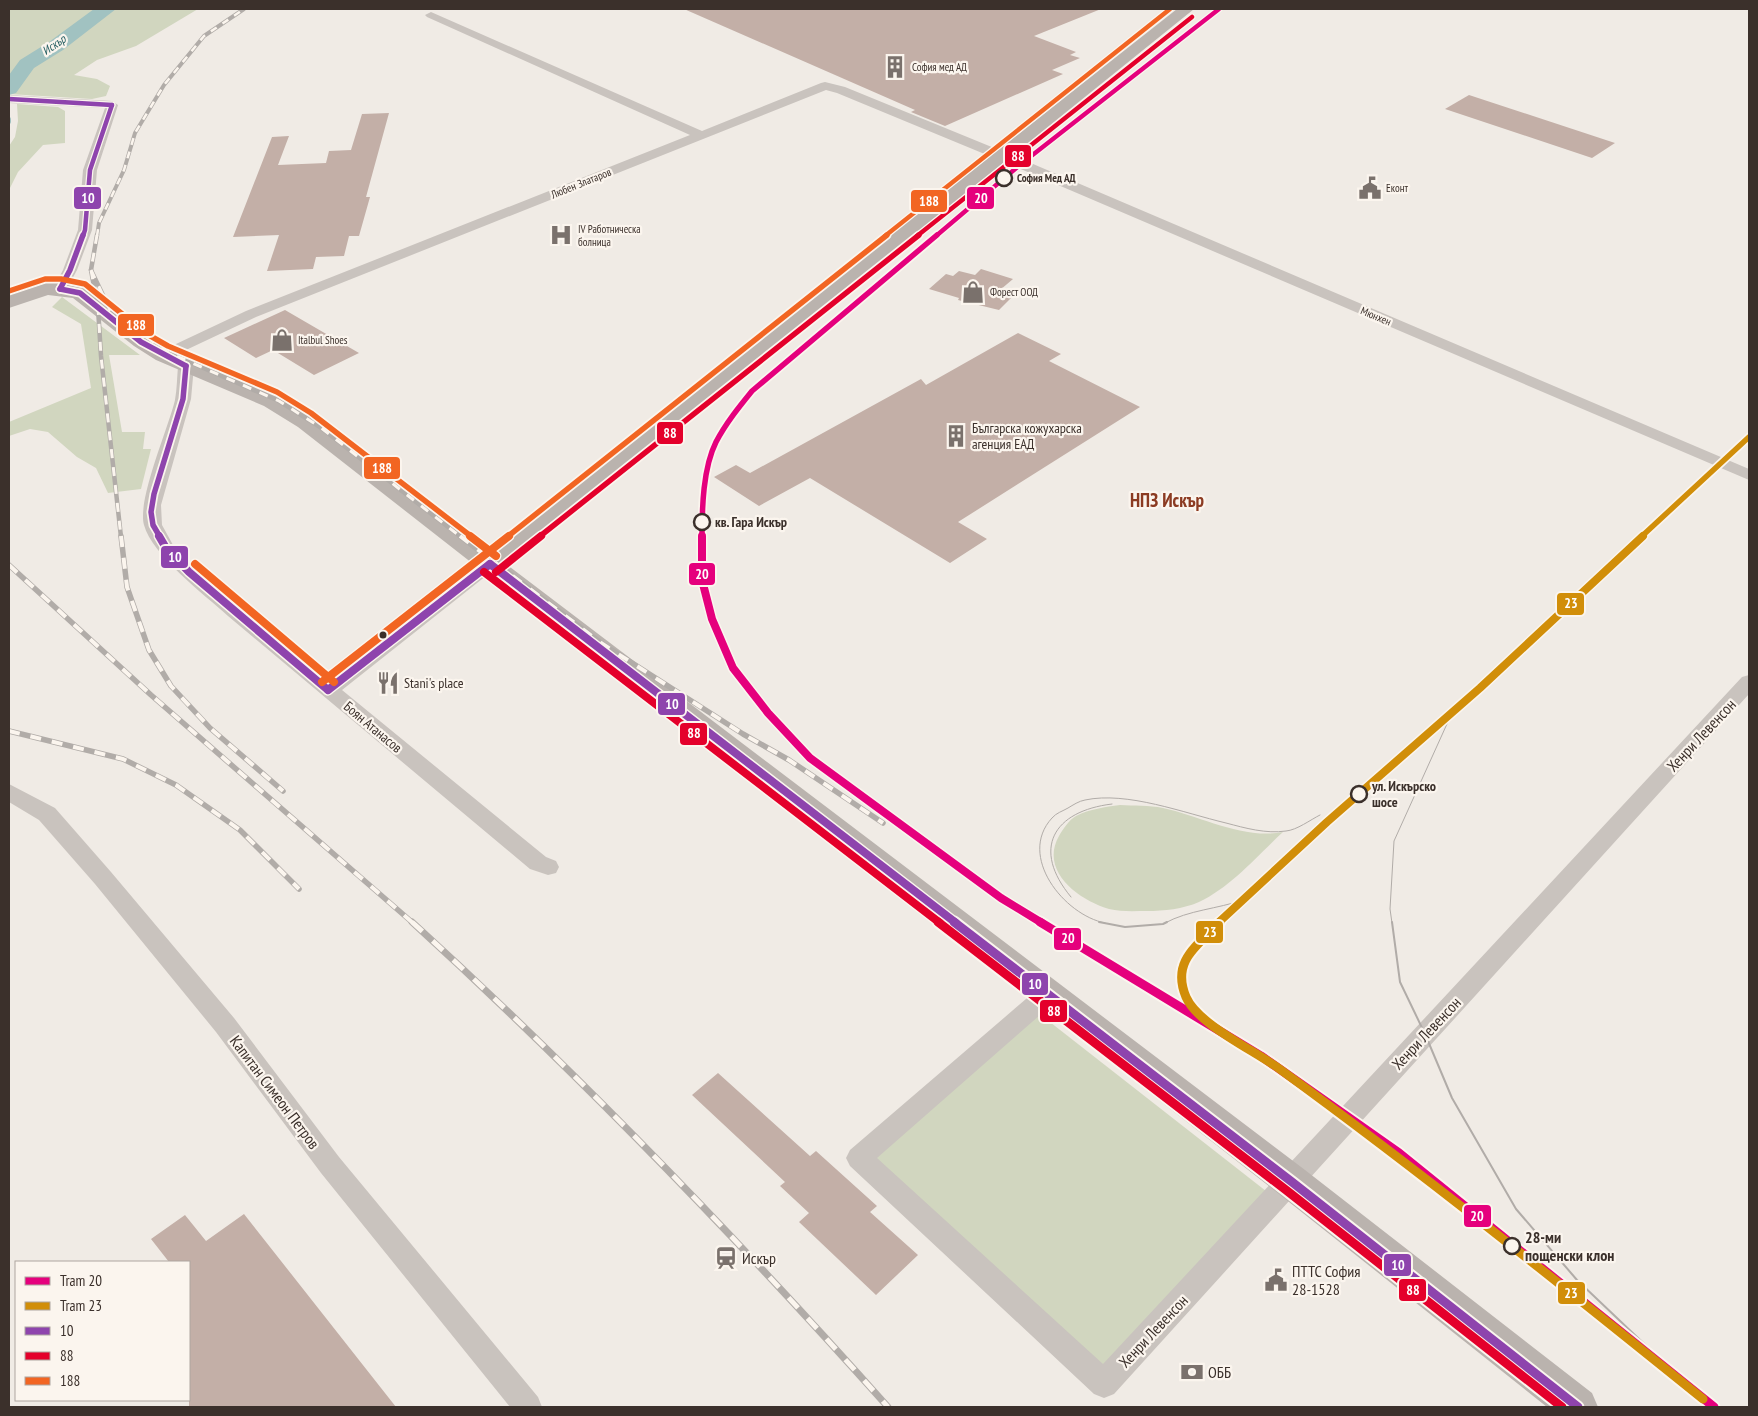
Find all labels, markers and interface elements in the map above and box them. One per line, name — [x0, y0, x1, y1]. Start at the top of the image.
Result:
water label: Искър — [39, 31, 69, 58]
building icon: София мед АД — [882, 54, 908, 80]
place label: София мед АД — [912, 60, 967, 74]
line badge: 88 — [1004, 144, 1032, 168]
text: 88 — [1011, 147, 1025, 165]
street label: Любен Златаров — [548, 164, 614, 202]
marker: София Мед АД — [995, 169, 1013, 187]
place label: София Мед АД — [1017, 171, 1076, 185]
public building icon: Еконт — [1357, 175, 1383, 201]
place label: Еконт — [1386, 181, 1408, 195]
line badge: 10 — [73, 186, 102, 210]
line badge: 20 — [966, 186, 995, 210]
text: 10 — [81, 189, 95, 207]
line badge: 188 — [910, 189, 948, 213]
text: 20 — [974, 189, 988, 207]
text: 188 — [919, 192, 939, 210]
hospital icon: IV Работническа болница — [548, 222, 574, 248]
place label: IV Работническа болница — [578, 222, 641, 249]
shop icon: Форест ООД — [960, 279, 986, 305]
place label: Форест ООД — [990, 285, 1038, 299]
street label: Мюнхен — [1359, 303, 1394, 329]
line badge: 188 — [117, 313, 155, 337]
text: 188 — [126, 316, 146, 334]
shop icon: Italbul Shoes — [269, 327, 295, 353]
place label: Italbul Shoes — [298, 333, 348, 347]
place label: Българска кожухарска агенция ЕАД — [972, 419, 1082, 453]
line badge: 88 — [656, 421, 684, 445]
building icon: Българска кожухарска агенция ЕАД — [943, 423, 969, 449]
text: 88 — [663, 424, 677, 442]
line badge: 188 — [363, 456, 401, 480]
text: 188 — [372, 459, 392, 477]
district label: НПЗ Искър — [1130, 488, 1205, 512]
marker: кв. Гара Искър — [693, 513, 711, 531]
place label: кв. Гара Искър — [715, 513, 787, 531]
line badge: 10 — [160, 545, 189, 569]
text: 10 — [168, 548, 182, 566]
line badge: 20 — [688, 562, 716, 586]
text: 20 — [695, 565, 709, 583]
line badge: 23 — [1556, 592, 1585, 616]
text: 23 — [1564, 594, 1578, 612]
unlabelled marker — [378, 630, 388, 640]
restaurant icon: Stani's place — [375, 670, 401, 696]
place label: Stani's place — [404, 674, 464, 692]
line badge: 10 — [657, 692, 686, 716]
street label: Хенри Левенсон — [1662, 694, 1740, 776]
text: 10 — [665, 695, 679, 713]
street label: Боян Атанасов — [340, 697, 406, 757]
line badge: 88 — [679, 722, 708, 746]
text: 88 — [687, 724, 701, 742]
place label: ул. Искърско шосе — [1371, 777, 1436, 811]
marker: ул. Искърско шосе — [1350, 785, 1368, 803]
line badge: 23 — [1195, 920, 1224, 944]
text: 23 — [1203, 923, 1217, 941]
line badge: 20 — [1053, 927, 1082, 951]
text: 20 — [1061, 929, 1075, 947]
line badge: 10 — [1021, 972, 1049, 996]
text: 10 — [1028, 975, 1042, 993]
street label: Хенри Левенсон — [1387, 992, 1465, 1074]
line badge: 88 — [1039, 999, 1068, 1023]
text: 88 — [1047, 1002, 1061, 1020]
street label: Капитан Симеон Петров — [226, 1031, 324, 1153]
line badge: 20 — [1463, 1204, 1492, 1228]
text: 20 — [1470, 1207, 1484, 1225]
place label: 28-ми пощенски клон — [1525, 1227, 1614, 1265]
marker: 28-ми пощенски клон — [1503, 1237, 1521, 1255]
station icon: Искър — [713, 1245, 739, 1271]
place label: Искър — [742, 1248, 776, 1268]
line badge: 10 — [1383, 1253, 1412, 1277]
text: 10 — [1391, 1256, 1405, 1274]
legend — [15, 1261, 190, 1401]
place label: ПТТС София 28-1528 — [1292, 1261, 1360, 1299]
public building icon: ПТТС София 28-1528 — [1263, 1267, 1289, 1293]
text: Tram 20 — [60, 1271, 102, 1290]
line badge: 88 — [1398, 1278, 1427, 1302]
text: 88 — [1406, 1281, 1420, 1299]
line badge: 23 — [1557, 1281, 1586, 1305]
text: 23 — [1564, 1284, 1578, 1302]
street label: Хенри Левенсон — [1114, 1290, 1192, 1372]
text: Tram 23 — [60, 1296, 102, 1315]
text: 10 — [60, 1321, 74, 1340]
text: 88 — [60, 1346, 74, 1365]
bank icon: ОББ — [1179, 1359, 1205, 1385]
place label: ОББ — [1208, 1362, 1231, 1382]
text: 188 — [60, 1371, 80, 1390]

